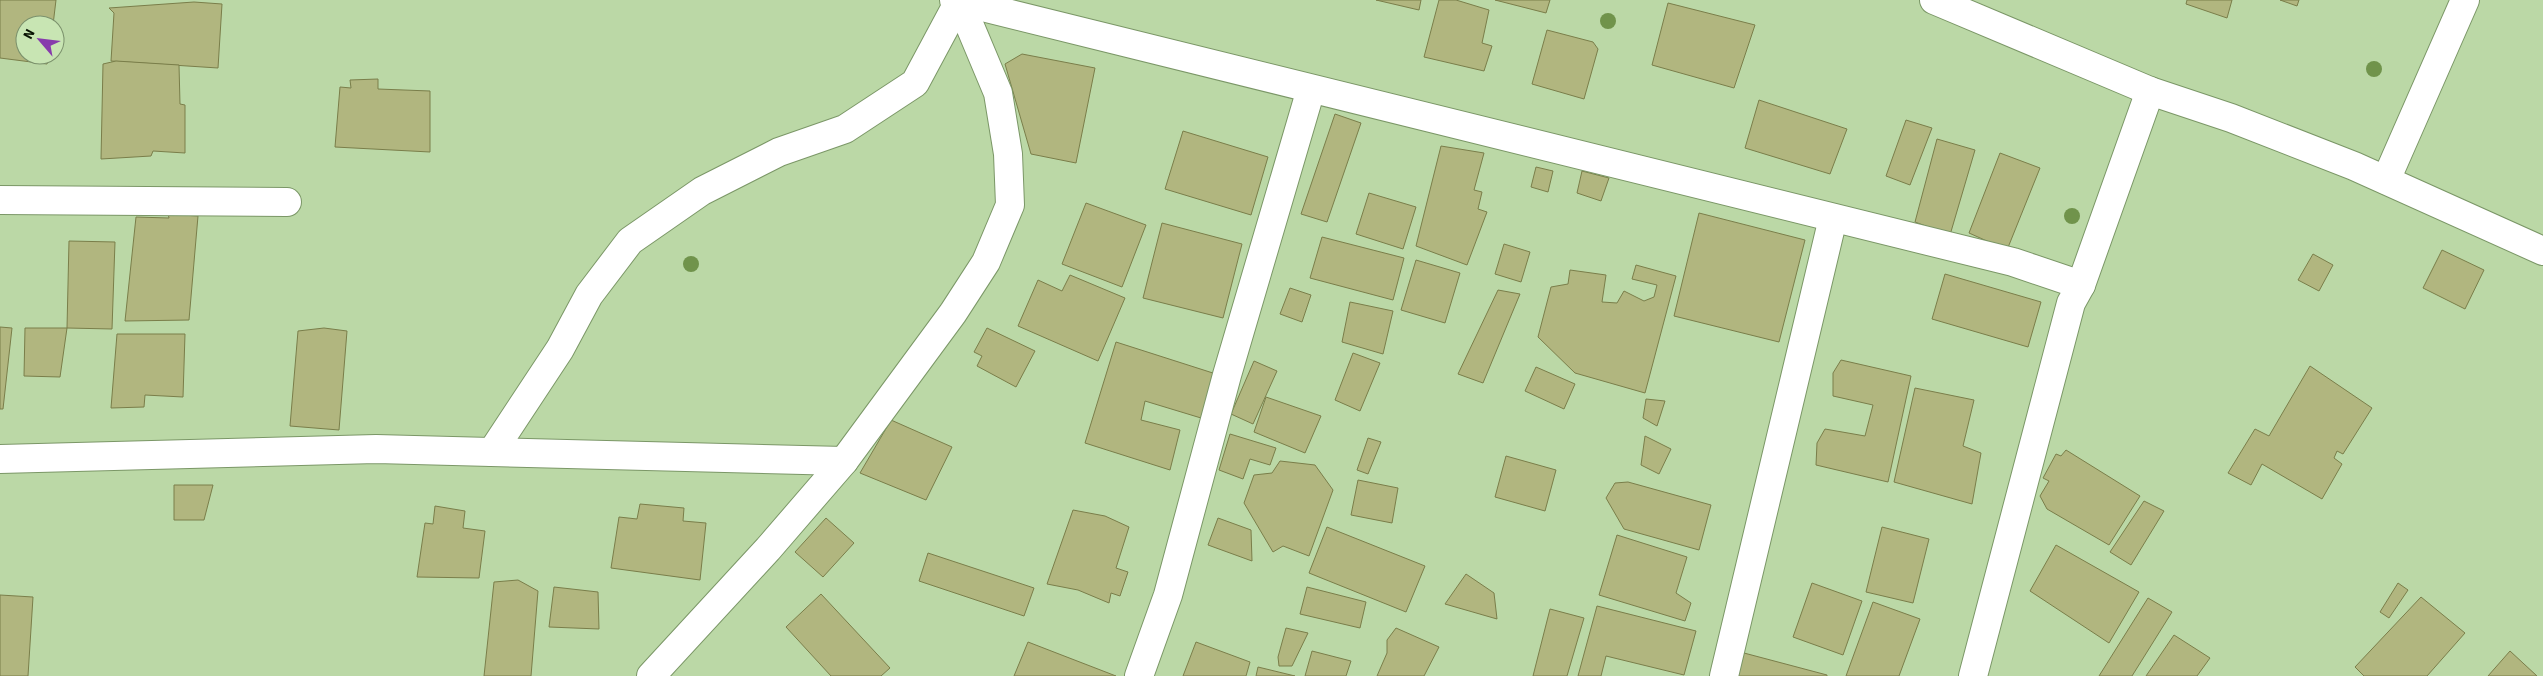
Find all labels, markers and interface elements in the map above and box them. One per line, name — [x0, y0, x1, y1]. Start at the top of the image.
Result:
north arrow — [15, 15, 65, 65]
text: N — [18, 26, 40, 43]

